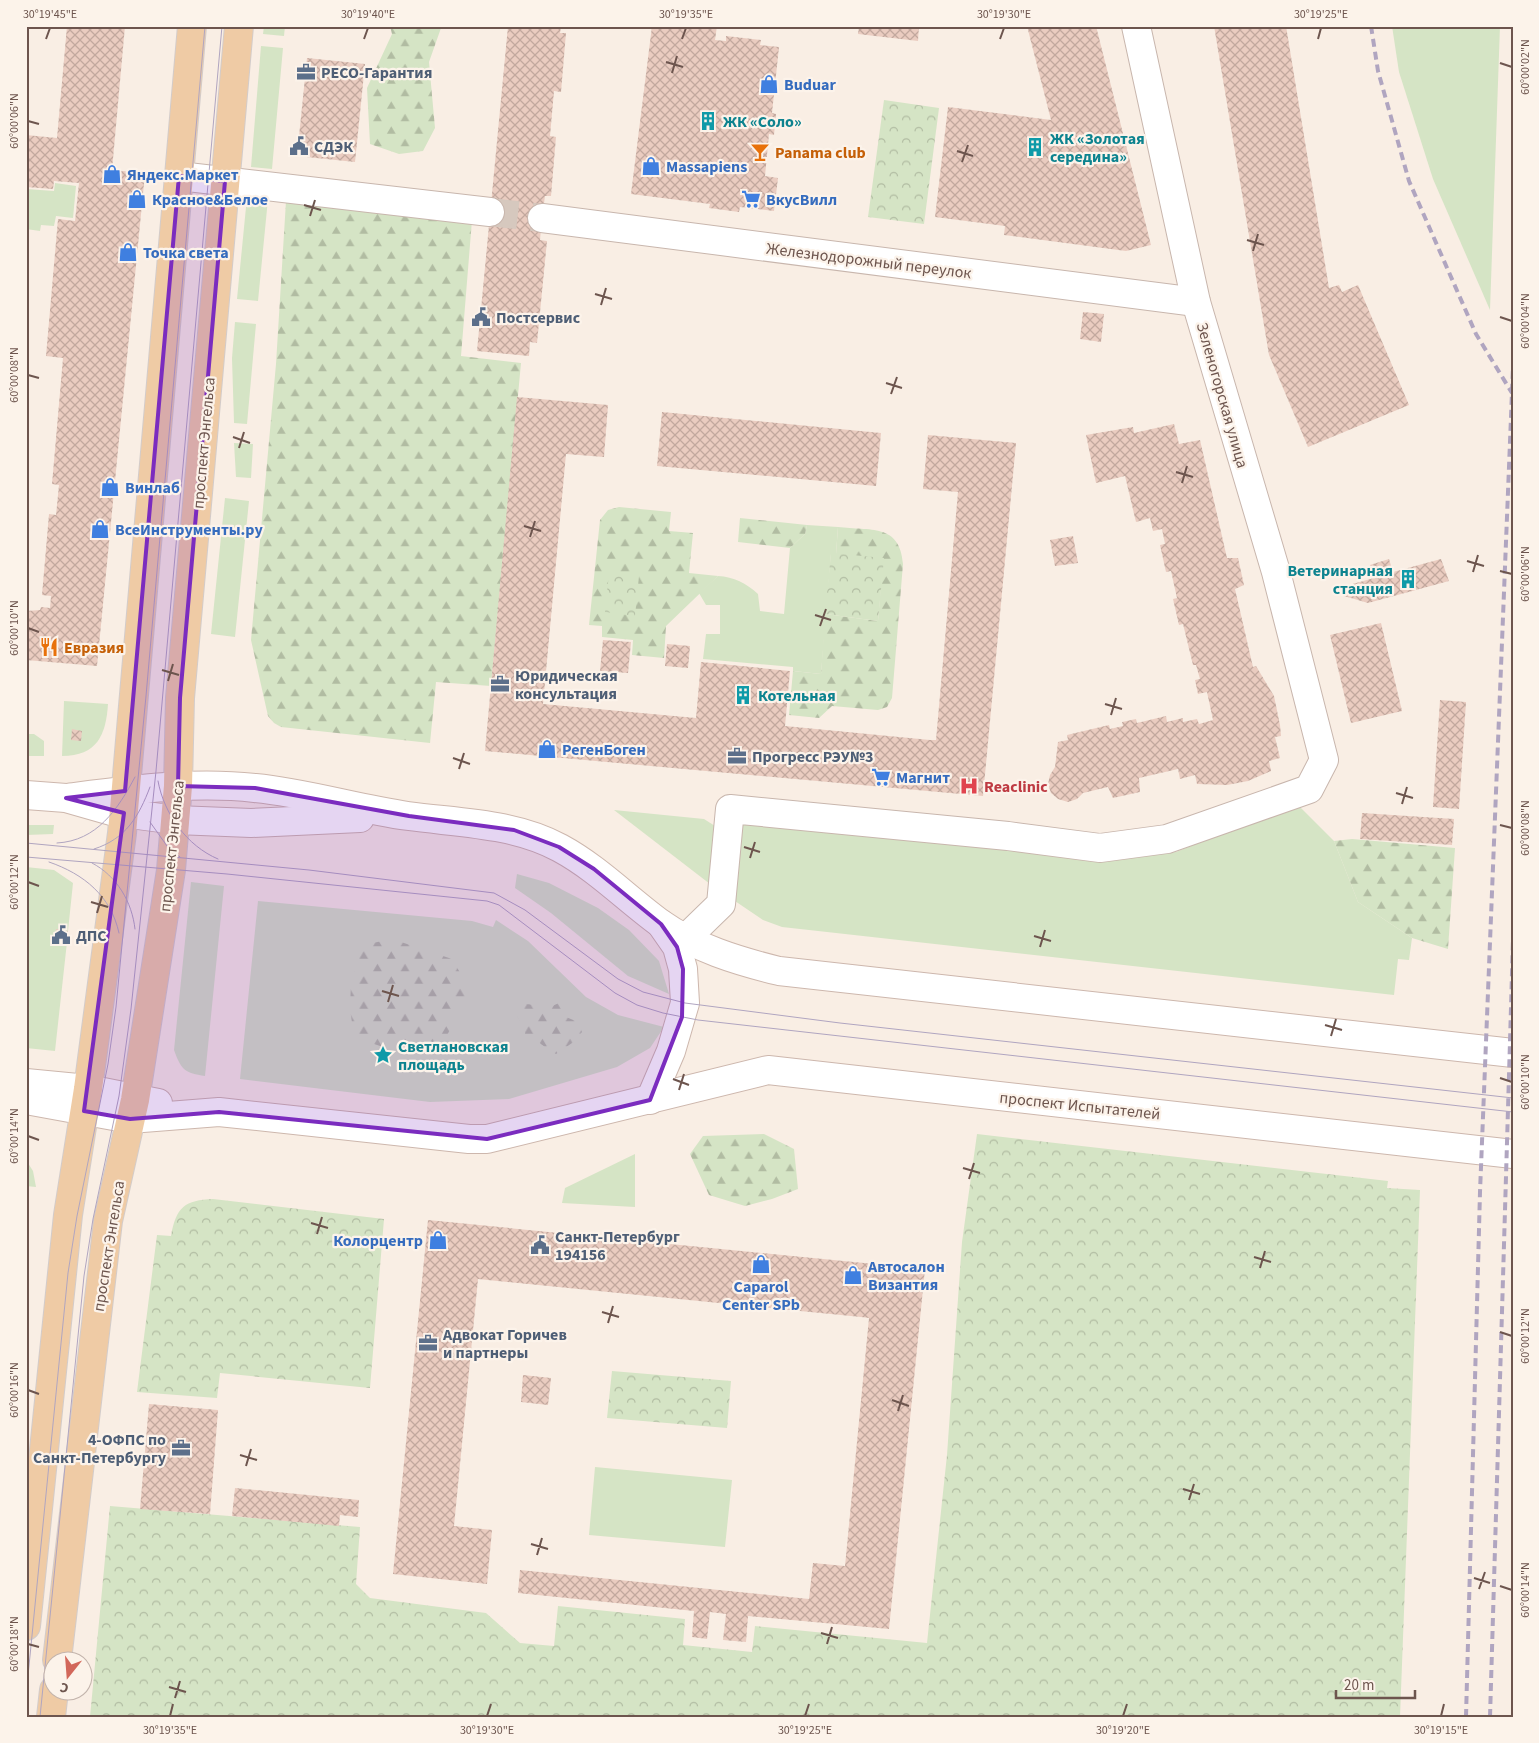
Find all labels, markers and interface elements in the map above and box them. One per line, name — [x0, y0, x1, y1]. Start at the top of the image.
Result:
text: 30°19'45"E — [23, 6, 77, 23]
text: 30°19'40"E — [341, 6, 395, 23]
text: 30°19'35"E — [659, 6, 713, 23]
text: 30°19'30"E — [977, 6, 1031, 23]
text: 30°19'25"E — [1294, 6, 1348, 23]
text: 60°00'02"N — [1517, 39, 1534, 95]
office icon: РЕСО-Гарантия — [295, 61, 317, 83]
place label: РЕСО-Гарантия — [321, 62, 432, 84]
shop icon: Buduar — [758, 73, 780, 95]
place label: Buduar — [784, 74, 836, 96]
text: 60°00'06"N — [6, 93, 23, 149]
building icon: ЖК «Соло» — [697, 110, 719, 132]
place label: ЖК «Соло» — [723, 111, 802, 133]
place label: ЖК «Золотая середина» — [1050, 128, 1145, 168]
public building icon: СДЭК — [288, 135, 310, 157]
place label: СДЭК — [314, 136, 353, 158]
building icon: ЖК «Золотая середина» — [1024, 136, 1046, 158]
bar icon: Panama club — [749, 141, 771, 163]
place label: Panama club — [775, 142, 866, 164]
shop icon: Massapiens — [640, 155, 662, 177]
place label: Massapiens — [666, 156, 747, 178]
shop icon: Яндекс.Маркет — [101, 163, 123, 185]
place label: Яндекс.Маркет — [127, 164, 239, 186]
shop icon: Красное&Белое — [126, 188, 148, 210]
supermarket icon: ВкусВилл — [740, 188, 762, 210]
place label: Красное&Белое — [152, 189, 268, 211]
place label: ВкусВилл — [766, 189, 837, 211]
street label: Железнодорожный переулок — [765, 237, 973, 284]
shop icon: Точка света — [117, 241, 139, 263]
place label: Точка света — [143, 242, 229, 264]
text: 60°00'04"N — [1517, 293, 1534, 349]
public building icon: Постсервис — [470, 306, 492, 328]
place label: Постсервис — [496, 307, 581, 329]
street label: Зеленогорская улица — [1191, 320, 1253, 471]
text: 60°00'08"N — [6, 347, 23, 403]
street label: проспект Энгельса — [187, 376, 221, 510]
shop icon: Винлаб — [99, 476, 121, 498]
place label: Винлаб — [125, 477, 180, 499]
shop icon: ВсеИнструменты.ру — [89, 518, 111, 540]
place label: ВсеИнструменты.ру — [115, 519, 263, 541]
text: 60°00'06"N — [1517, 546, 1534, 602]
place label: Ветеринарная станция — [1287, 560, 1393, 600]
building icon: Ветеринарная станция — [1397, 568, 1419, 590]
text: 60°00'10"N — [6, 600, 23, 656]
restaurant icon: Евразия — [38, 636, 60, 658]
place label: Евразия — [64, 637, 124, 659]
place label: Юридическая консультация — [515, 665, 618, 705]
office icon: Юридическая консультация — [489, 673, 511, 695]
building icon: Котельная — [732, 684, 754, 706]
place label: Котельная — [758, 685, 836, 707]
shop icon: РегенБоген — [536, 738, 558, 760]
place label: РегенБоген — [562, 739, 646, 761]
office icon: Прогресс РЭУ№3 — [726, 745, 748, 767]
place label: Прогресс РЭУ№3 — [752, 746, 874, 768]
supermarket icon: Магнит — [870, 766, 892, 788]
place label: Магнит — [896, 767, 950, 789]
hospital icon: Reaclinic — [958, 775, 980, 797]
place label: Reaclinic — [984, 776, 1048, 798]
street label: проспект Энгельса — [154, 779, 190, 913]
text: 60°00'08"N — [1517, 800, 1534, 856]
text: 60°00'12"N — [6, 854, 23, 910]
public building icon: ДПС — [50, 924, 72, 946]
place label: ДПС — [76, 925, 107, 947]
place label: Светлановская площадь — [398, 1036, 509, 1076]
place icon: Светлановская площадь — [372, 1044, 394, 1066]
text: 60°00'10"N — [1517, 1054, 1534, 1110]
street label: проспект Испытателей — [998, 1087, 1161, 1125]
text: 60°00'14"N — [6, 1108, 23, 1164]
street label: проспект Энгельса — [88, 1179, 130, 1313]
place label: Санкт-Петербург 194156 — [555, 1226, 680, 1266]
shop icon: Колорцентр — [427, 1229, 449, 1251]
place label: Колорцентр — [333, 1230, 423, 1252]
public building icon: Санкт-Петербург 194156 — [529, 1234, 551, 1256]
shop icon: Caparol Сenter SPb — [750, 1253, 772, 1275]
place label: Автосалон Византия — [867, 1256, 945, 1296]
shop icon: Автосалон Византия — [842, 1264, 864, 1286]
place label: Caparol Сenter SPb — [722, 1276, 800, 1316]
text: 60°00'12"N — [1517, 1308, 1534, 1364]
place label: Адвокат Горичев и партнеры — [442, 1324, 567, 1364]
office icon: Адвокат Горичев и партнеры — [417, 1332, 439, 1354]
text: 60°00'16"N — [6, 1362, 23, 1418]
place label: 4-ОФПС по Санкт-Петербургу — [33, 1429, 167, 1469]
office icon: 4-ОФПС по Санкт-Петербургу — [170, 1437, 192, 1459]
text: 60°00'14"N — [1517, 1562, 1534, 1618]
text: 60°00'18"N — [6, 1616, 23, 1672]
north arrow — [42, 1650, 92, 1700]
scale bar — [1336, 1668, 1415, 1700]
text: 20 m — [1344, 1675, 1374, 1696]
text: С — [58, 1677, 71, 1698]
text: 30°19'35"E — [143, 1722, 197, 1739]
text: 30°19'30"E — [460, 1722, 514, 1739]
text: 30°19'25"E — [778, 1722, 832, 1739]
text: 30°19'20"E — [1096, 1722, 1150, 1739]
text: 30°19'15"E — [1414, 1722, 1468, 1739]

